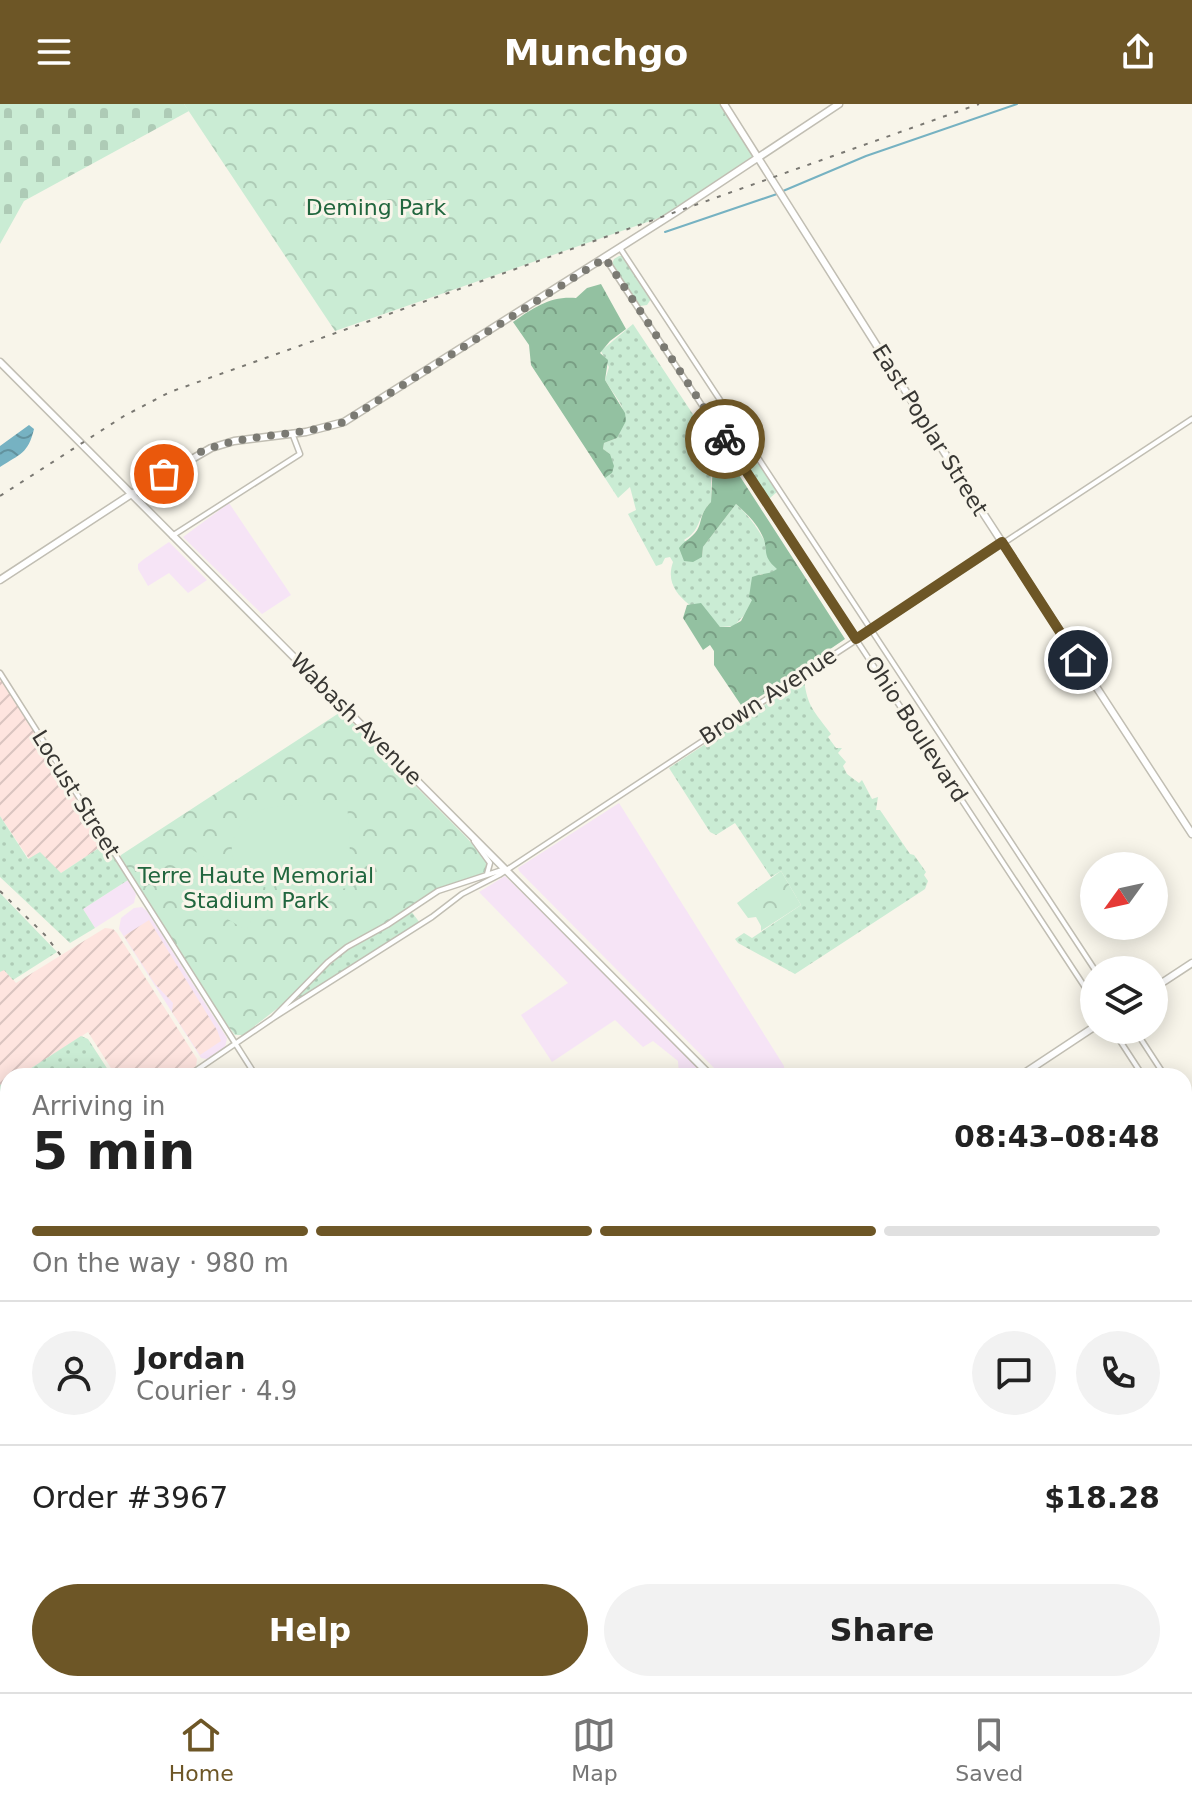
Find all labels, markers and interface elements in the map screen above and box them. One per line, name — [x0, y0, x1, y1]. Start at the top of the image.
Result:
icon: menu — [32, 30, 76, 74]
icon: share — [1116, 30, 1160, 74]
text: Munchgo — [504, 32, 688, 73]
park label: Deming Park — [306, 195, 446, 220]
street label: East Poplar Street — [867, 340, 993, 520]
courier — [685, 399, 765, 479]
icon: bike — [703, 417, 747, 461]
pin — [130, 440, 198, 508]
icon: bag — [142, 452, 186, 496]
pin — [1044, 626, 1112, 694]
icon: home — [1056, 638, 1100, 682]
street label: Brown Avenue — [695, 643, 841, 749]
street label: Wabash Avenue — [285, 648, 427, 790]
street label: Ohio Boulevard — [859, 651, 973, 807]
street label: Locust Street — [27, 726, 125, 863]
north arrow — [1080, 852, 1168, 940]
map controls — [1080, 852, 1168, 1044]
park label: Terre Haute Memorial Stadium Park — [137, 863, 374, 913]
button: layers — [1080, 956, 1168, 1044]
text: Arriving in — [32, 1091, 166, 1121]
text: 08:43–08:48 — [954, 1119, 1160, 1154]
text: 5 min — [32, 1121, 195, 1181]
text: On the way · 980 m — [32, 1248, 289, 1278]
button: person — [32, 1331, 116, 1415]
button: chat — [972, 1331, 1056, 1415]
button: phone — [1076, 1331, 1160, 1415]
text: Jordan — [136, 1341, 246, 1376]
text: Courier · 4.9 — [136, 1376, 297, 1406]
text: Order #3967 — [32, 1480, 228, 1515]
text: $18.28 — [1044, 1480, 1160, 1515]
button: Help — [32, 1584, 588, 1676]
button: Share — [604, 1584, 1160, 1676]
tab: Home — [169, 1713, 234, 1786]
tab: Map — [571, 1713, 618, 1786]
tab: Saved — [955, 1713, 1023, 1786]

